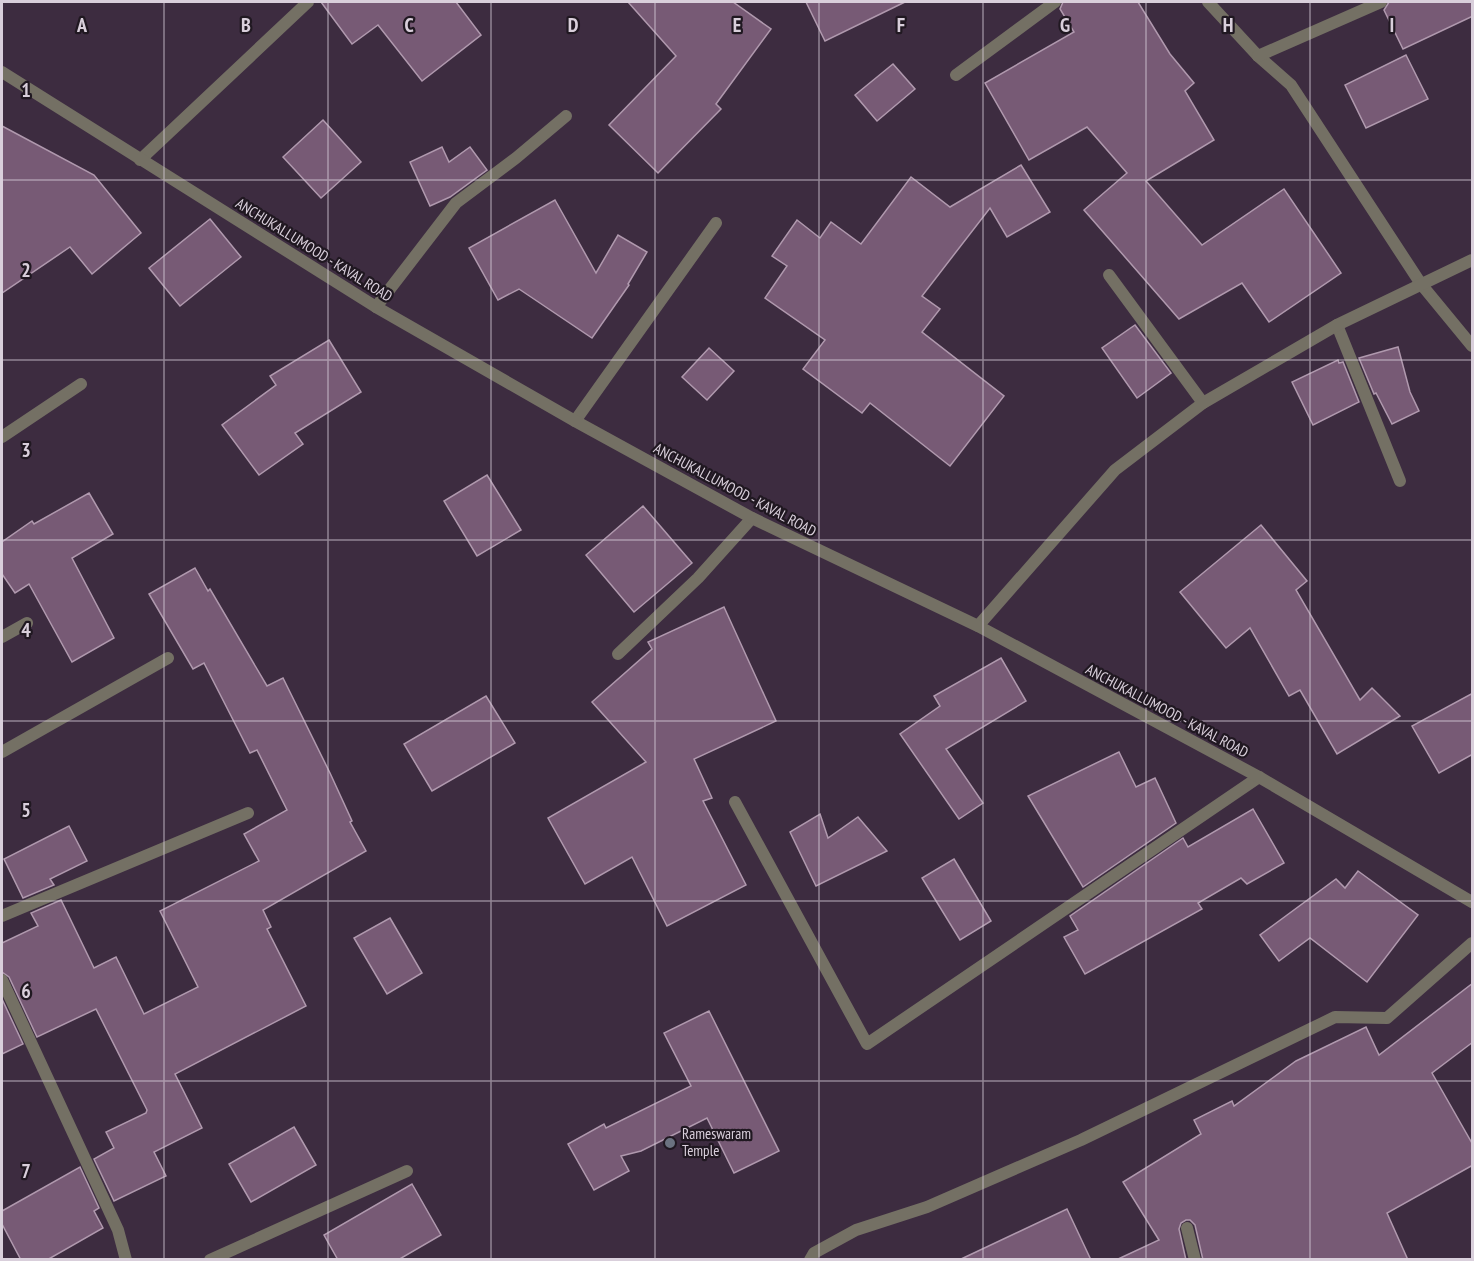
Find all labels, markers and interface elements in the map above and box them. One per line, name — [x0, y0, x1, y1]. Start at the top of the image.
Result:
text: A — [76, 12, 88, 38]
text: B — [241, 12, 251, 38]
text: C — [404, 12, 414, 38]
text: D — [568, 12, 579, 38]
text: E — [733, 12, 741, 38]
text: F — [897, 12, 905, 38]
text: G — [1060, 12, 1070, 38]
text: H — [1223, 12, 1233, 38]
text: I — [1390, 12, 1394, 38]
text: 1 — [21, 77, 31, 103]
street label: ANCHUKALLUMOOD - KAVAL ROAD — [232, 193, 396, 306]
text: 2 — [21, 257, 31, 283]
text: 3 — [21, 437, 31, 463]
street label: ANCHUKALLUMOOD - KAVAL ROAD — [651, 439, 820, 541]
text: 4 — [21, 617, 31, 643]
street label: ANCHUKALLUMOOD - KAVAL ROAD — [1083, 660, 1252, 762]
text: 5 — [21, 797, 31, 823]
text: 6 — [21, 978, 31, 1004]
place label: Rameswaram Temple — [682, 1124, 751, 1160]
marker: Rameswaram Temple — [663, 1136, 677, 1150]
text: 7 — [21, 1158, 31, 1184]

